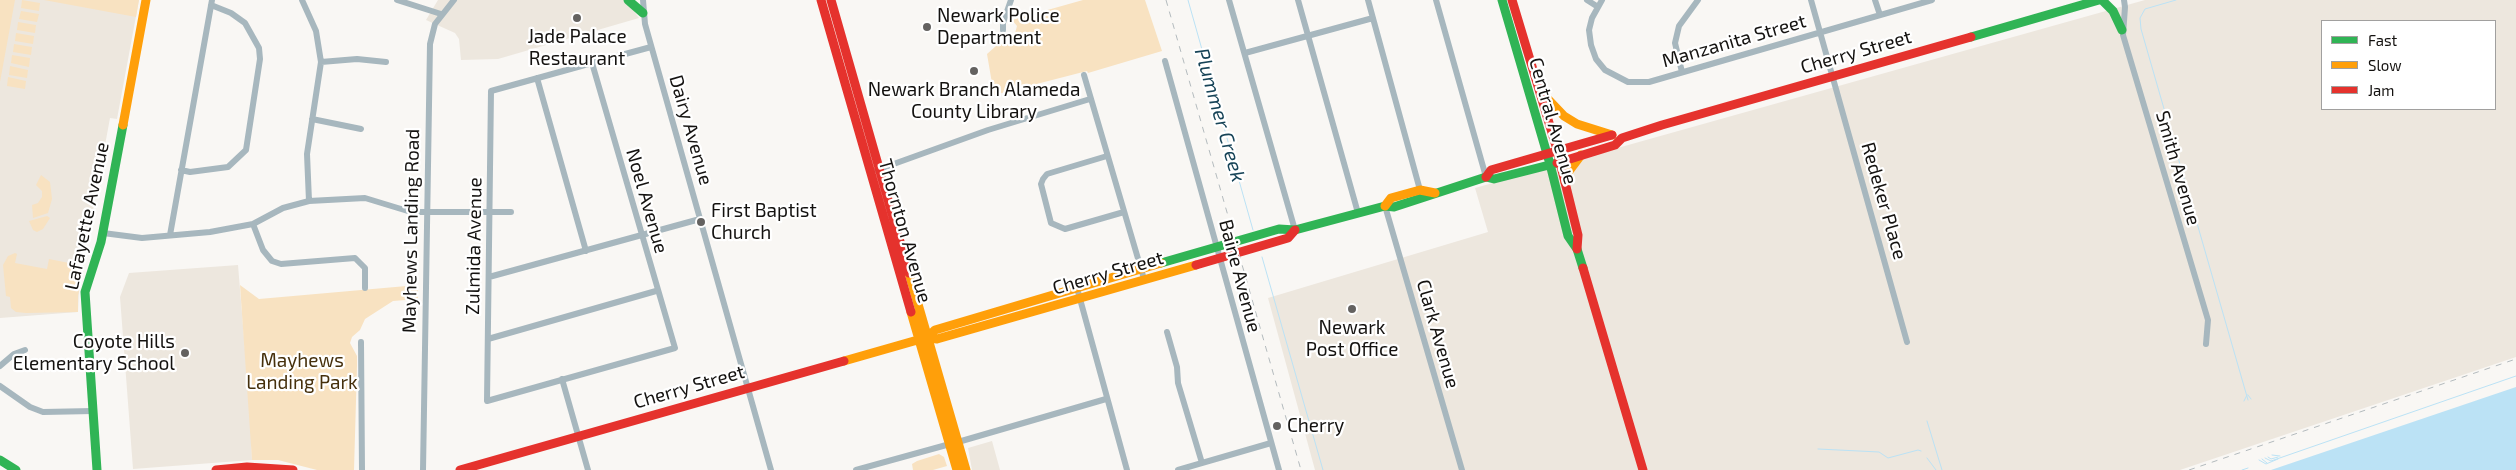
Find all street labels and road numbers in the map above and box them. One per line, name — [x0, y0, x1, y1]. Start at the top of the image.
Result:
street label: Manzanita Street — [1659, 10, 1809, 72]
street label: Cherry Street — [1798, 25, 1914, 79]
street label: Central Avenue — [1524, 55, 1582, 187]
street label: Dairy Avenue — [664, 72, 718, 188]
street label: Smith Avenue — [2151, 108, 2205, 228]
street label: Mayhews Landing Road — [398, 129, 424, 333]
street label: Lafayette Avenue — [60, 140, 114, 292]
street label: Redeker Place — [1856, 140, 1912, 262]
street label: Noel Avenue — [621, 146, 673, 256]
street label: Thornton Avenue — [874, 156, 936, 306]
street label: Zulmida Avenue — [461, 177, 487, 315]
street label: Baine Avenue — [1214, 217, 1266, 335]
street label: Cherry Street — [1050, 246, 1166, 300]
street label: Clark Avenue — [1412, 277, 1464, 391]
street label: Cherry Street — [631, 360, 747, 414]

